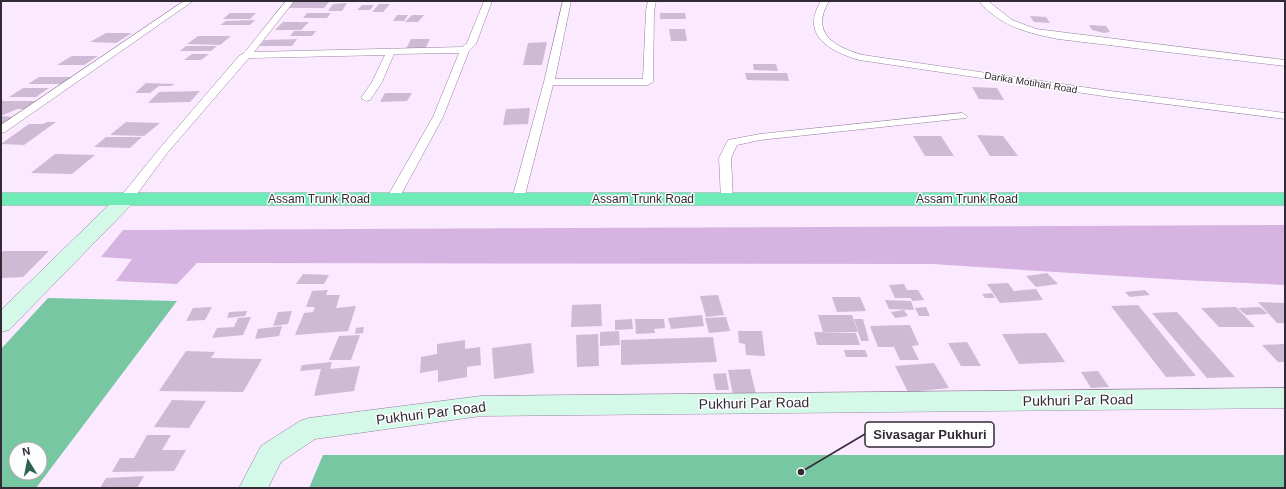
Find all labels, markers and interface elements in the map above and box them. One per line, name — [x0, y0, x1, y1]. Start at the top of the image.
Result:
street label: Darika Motihari Road — [984, 70, 1078, 95]
street label: Assam Trunk Road — [268, 192, 370, 206]
street label: Assam Trunk Road — [592, 192, 694, 206]
street label: Assam Trunk Road — [916, 192, 1018, 206]
street label: Pukhuri Par Road — [1023, 391, 1133, 409]
street label: Pukhuri Par Road — [699, 394, 809, 412]
street label: Pukhuri Par Road — [375, 398, 487, 428]
callout: Sivasagar Pukhuri — [865, 422, 994, 447]
text: Sivasagar Pukhuri — [873, 427, 987, 442]
north arrow — [8, 441, 48, 481]
text: N — [21, 445, 31, 458]

